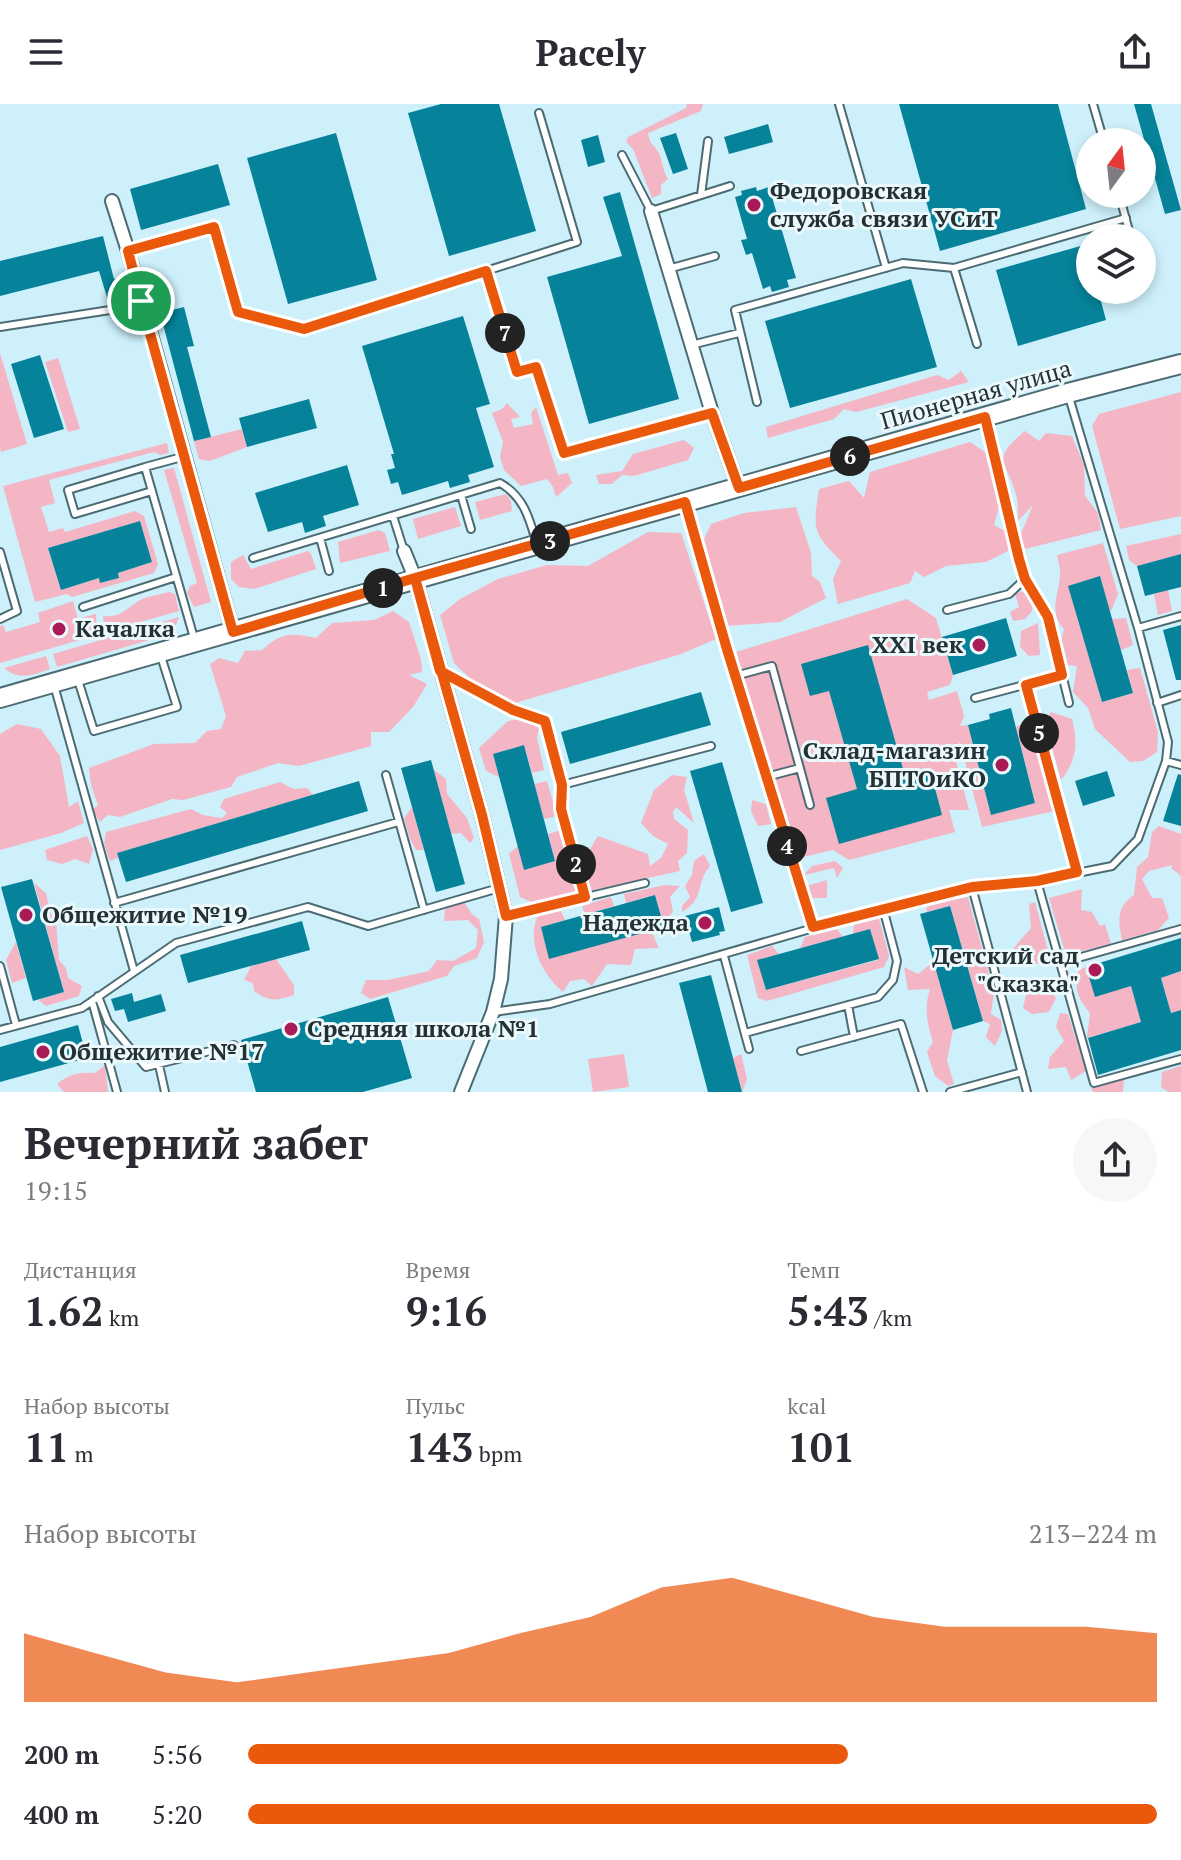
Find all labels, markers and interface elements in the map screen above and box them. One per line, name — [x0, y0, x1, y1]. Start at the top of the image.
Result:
text: Pacely — [535, 29, 646, 76]
icon: menu — [24, 30, 68, 74]
icon: share — [1113, 30, 1157, 74]
north arrow — [1076, 128, 1156, 208]
map controls — [1076, 128, 1156, 304]
place label: Федоровская служба связи УСиТ — [770, 174, 998, 234]
marker: Федоровская служба связи УСиТ — [745, 196, 763, 214]
button: layers — [1076, 224, 1156, 304]
pin — [107, 267, 175, 335]
icon: arrive — [119, 279, 163, 323]
pin: 7 — [485, 313, 525, 353]
text: 7 — [499, 318, 511, 347]
street label: Пионерная улица — [877, 352, 1075, 437]
pin: 6 — [830, 436, 870, 476]
text: 6 — [844, 441, 856, 470]
pin: 3 — [530, 521, 570, 561]
text: 3 — [544, 526, 556, 555]
pin: 1 — [363, 568, 403, 608]
text: 1 — [377, 573, 389, 602]
place label: Качалка — [75, 612, 176, 644]
marker: Качалка — [50, 620, 68, 638]
place label: XXI век — [872, 628, 964, 660]
marker: XXI век — [970, 636, 988, 654]
pin: 5 — [1019, 713, 1059, 753]
text: 5 — [1033, 718, 1045, 747]
place label: Склад-магазин БПТОиКО — [803, 734, 986, 794]
marker: Склад-магазин БПТОиКО — [993, 756, 1011, 774]
pin: 4 — [767, 826, 807, 866]
text: 4 — [781, 831, 793, 860]
pin: 2 — [556, 844, 596, 884]
text: 2 — [570, 849, 582, 878]
place label: Общежитие №19 — [42, 898, 248, 930]
marker: Общежитие №19 — [17, 906, 35, 924]
place label: Надежда — [583, 906, 690, 938]
marker: Надежда — [696, 914, 714, 932]
place label: Детский сад "Сказка" — [932, 939, 1079, 999]
marker: Детский сад "Сказка" — [1086, 961, 1104, 979]
place label: Средняя школа №1 — [307, 1012, 540, 1044]
marker: Средняя школа №1 — [282, 1020, 300, 1038]
place label: Общежитие №17 — [59, 1035, 265, 1067]
marker: Общежитие №17 — [34, 1043, 52, 1061]
text: Вечерний забег — [24, 1113, 368, 1172]
button: share — [1073, 1118, 1157, 1202]
text: 19:15 — [24, 1173, 88, 1207]
text: Дистанция — [24, 1255, 137, 1284]
text: Время — [406, 1255, 471, 1284]
text: Темп — [787, 1255, 840, 1284]
text: 1.62 — [24, 1284, 104, 1337]
text: 9:16 — [406, 1284, 487, 1337]
text: 5:43 — [787, 1284, 869, 1337]
text: km — [104, 1303, 139, 1332]
text: /km — [869, 1303, 912, 1332]
text: Набор высоты — [24, 1391, 170, 1420]
text: Пульс — [406, 1391, 465, 1420]
text: kcal — [787, 1391, 826, 1420]
text: 11 — [24, 1420, 69, 1473]
text: 143 — [406, 1420, 473, 1473]
text: 101 — [787, 1420, 855, 1473]
text: m — [69, 1439, 94, 1468]
text: bpm — [473, 1439, 522, 1468]
text: Набор высоты — [24, 1516, 197, 1550]
text: 213–224 m — [1029, 1516, 1157, 1550]
text: 200 m — [24, 1737, 99, 1771]
text: 5:56 — [152, 1737, 202, 1771]
text: 400 m — [24, 1797, 99, 1831]
text: 5:20 — [152, 1797, 202, 1831]

